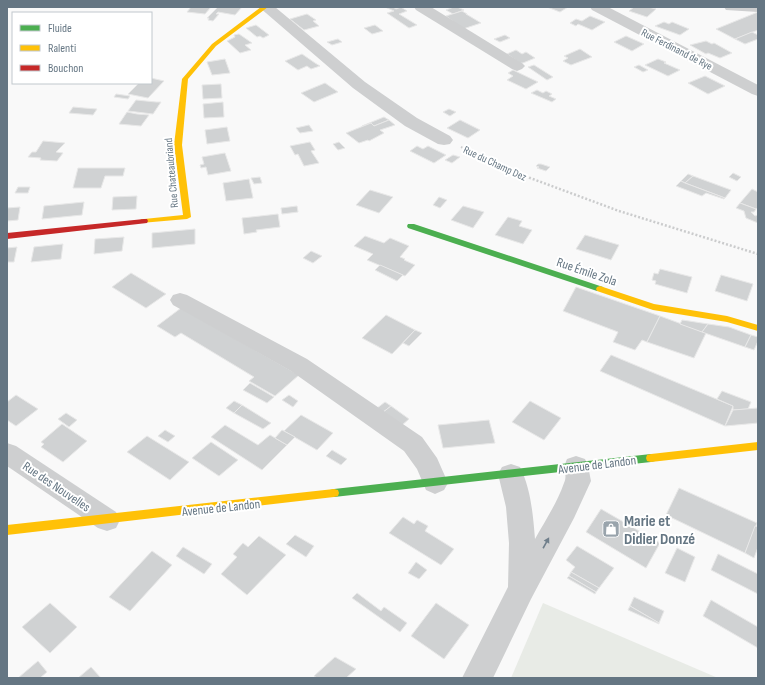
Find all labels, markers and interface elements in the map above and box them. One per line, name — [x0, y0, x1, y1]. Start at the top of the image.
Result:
legend — [12, 12, 152, 84]
text: Fluide — [48, 21, 72, 36]
street label: Rue Ferdinand de Rye — [639, 26, 715, 73]
text: Ralenti — [48, 41, 76, 56]
text: Bouchon — [48, 61, 83, 76]
street label: Rue Chateaubriand — [162, 137, 181, 208]
street label: Rue du Champ Dez — [461, 143, 528, 184]
street label: Rue Émile Zola — [555, 254, 619, 290]
street label: Avenue de Landon — [556, 452, 637, 478]
street label: Rue des Nouvelles — [19, 458, 94, 516]
street label: Avenue de Landon — [180, 496, 261, 520]
place label: Marie et Didier Donzé — [624, 512, 695, 549]
shop icon: Marie et Didier Donzé — [601, 519, 621, 539]
one-way arrow — [543, 537, 550, 549]

